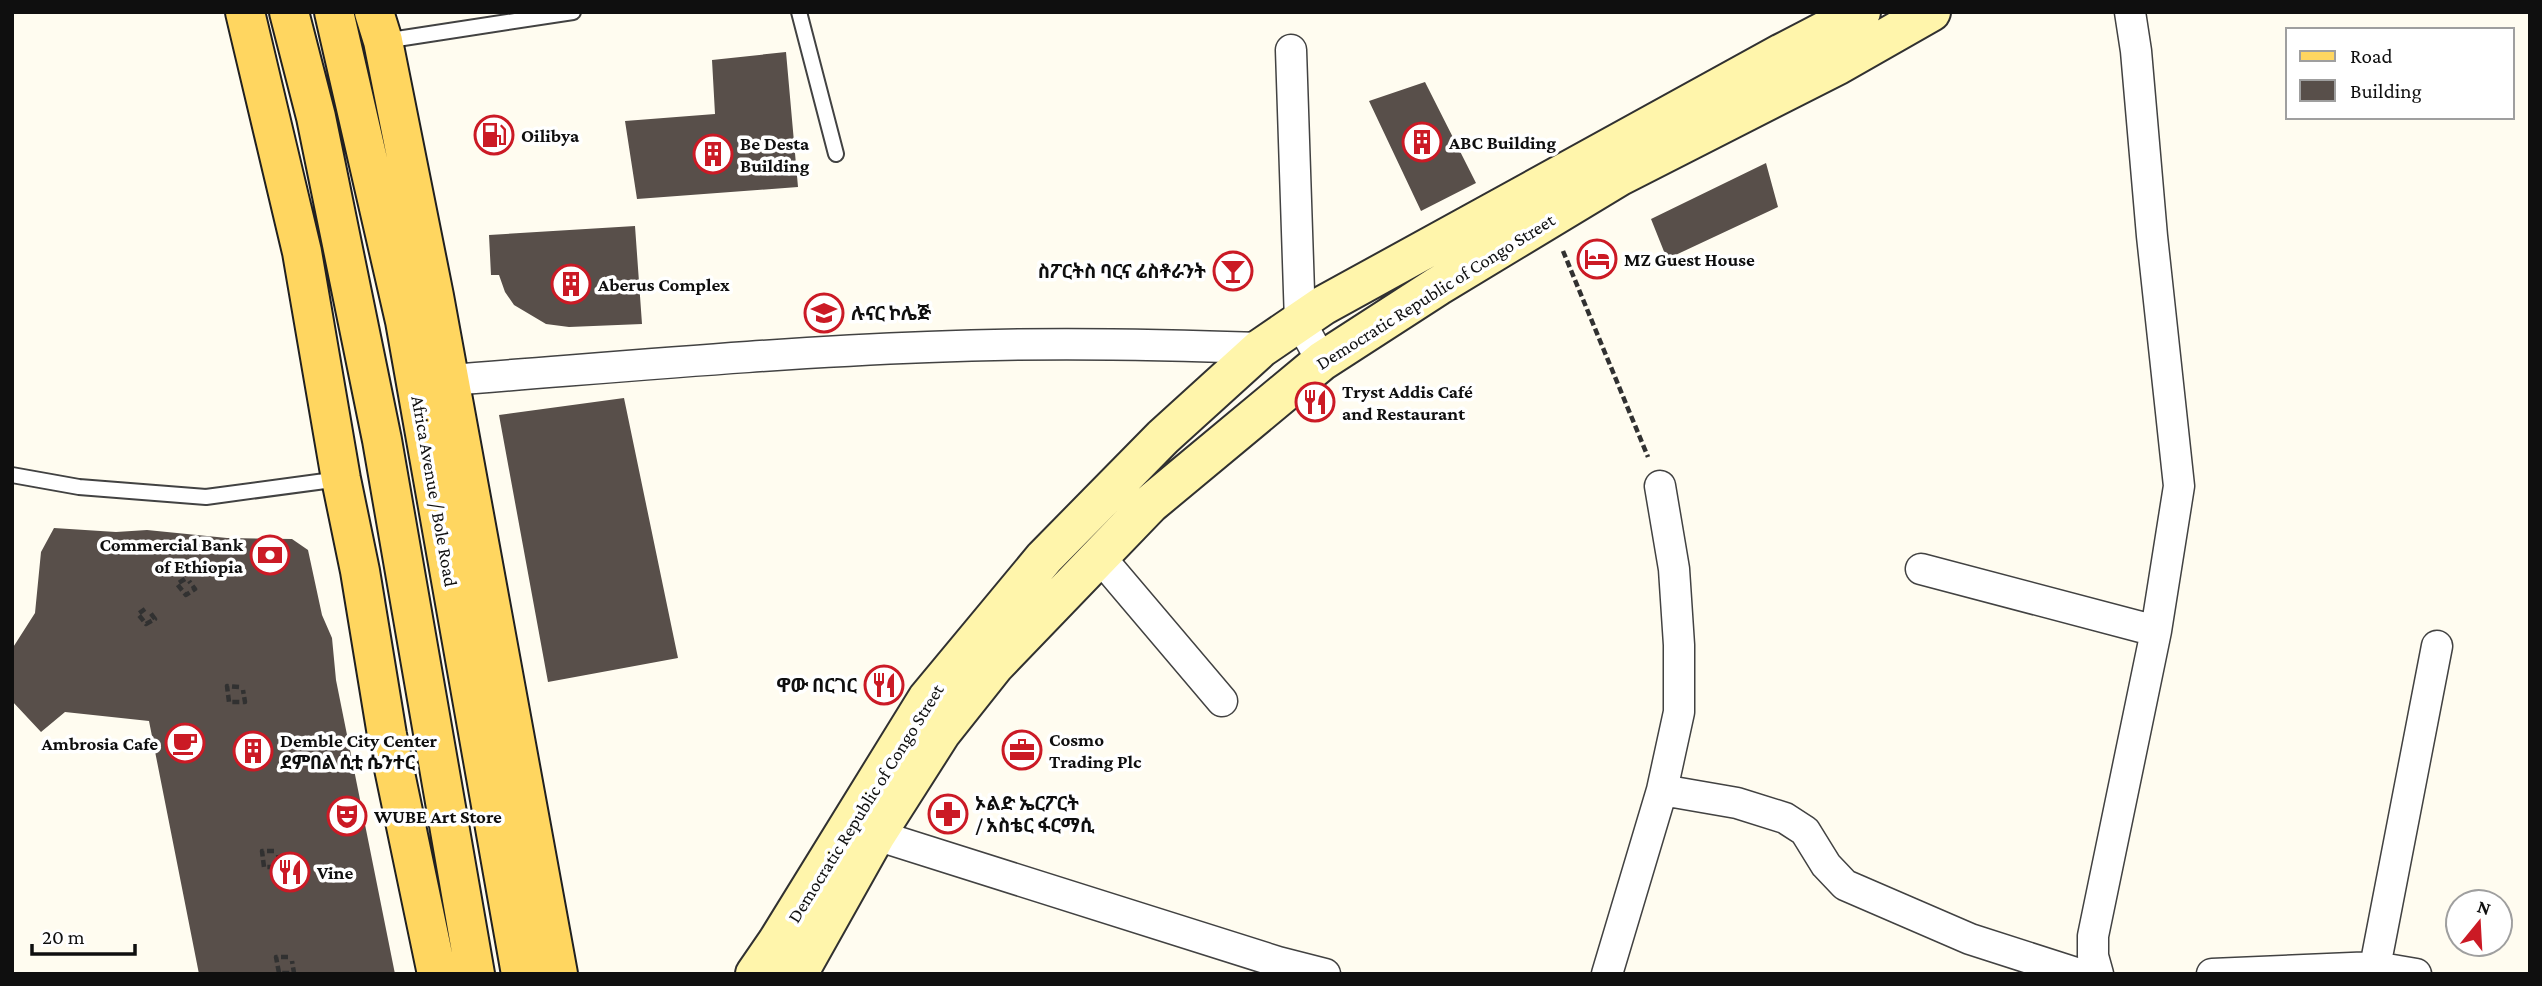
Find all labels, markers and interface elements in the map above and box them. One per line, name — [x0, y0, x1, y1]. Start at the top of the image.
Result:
legend — [2286, 28, 2514, 119]
text: Road — [2350, 44, 2393, 68]
text: Building — [2350, 79, 2422, 103]
fuel station icon: Oilibya — [473, 114, 515, 156]
building icon: ABC Building — [1401, 121, 1443, 163]
place label: Oilibya — [521, 125, 580, 146]
place label: ABC Building — [1448, 132, 1556, 153]
building icon: Be Desta Building — [692, 133, 734, 175]
place label: Be Desta Building — [740, 133, 810, 176]
street label: Democratic Republic of Congo Street — [1312, 209, 1559, 374]
hotel icon: MZ Guest House — [1576, 238, 1618, 280]
place label: MZ Guest House — [1624, 249, 1755, 270]
bar icon: ስፖርትስ ባርና ሬስቶራንት — [1212, 250, 1254, 292]
place label: ስፖርትስ ባርና ሬስቶራንት — [1038, 261, 1206, 282]
building icon: Aberus Complex — [550, 263, 592, 305]
place label: Aberus Complex — [597, 274, 730, 295]
school or university icon: ሉናር ኮሌጅ — [803, 292, 845, 334]
place label: ሉናር ኮሌጅ — [851, 303, 931, 324]
restaurant icon: Tryst Addis Café and Restaurant — [1294, 381, 1336, 423]
place label: Tryst Addis Café and Restaurant — [1342, 381, 1473, 424]
street label: Africa Avenue / Bole Road — [407, 394, 462, 588]
place label: Commercial Bank of Ethiopia — [99, 534, 244, 577]
bank icon: Commercial Bank of Ethiopia — [249, 534, 291, 576]
restaurant icon: ዋው በርገር — [863, 664, 905, 706]
place label: ዋው በርገር — [777, 675, 857, 696]
street label: Democratic Republic of Congo Street — [783, 680, 948, 926]
cafe icon: Ambrosia Cafe — [164, 722, 206, 764]
office icon: Cosmo Trading Plc — [1001, 729, 1043, 771]
place label: Cosmo Trading Plc — [1049, 729, 1142, 772]
building icon: Demble City Center ደምበል ሲቲ ሴንተር — [232, 730, 274, 772]
place label: Demble City Center ደምበል ሲቲ ሴንተር — [280, 730, 438, 773]
place label: Ambrosia Cafe — [41, 733, 158, 754]
pharmacy icon: ኦልድ ኤርፖርት / አስቴር ፋርማሲ — [927, 793, 969, 835]
place label: ኦልድ ኤርፖርት / አስቴር ፋርማሲ — [975, 793, 1095, 836]
theatre icon: WUBE Art Store — [326, 795, 368, 837]
place label: WUBE Art Store — [373, 806, 502, 827]
restaurant icon: Vine — [269, 851, 311, 893]
place label: Vine — [316, 862, 353, 883]
north arrow — [2444, 888, 2514, 958]
text: N — [2475, 895, 2494, 919]
scale bar — [32, 912, 135, 956]
text: 20 m — [42, 925, 85, 949]

